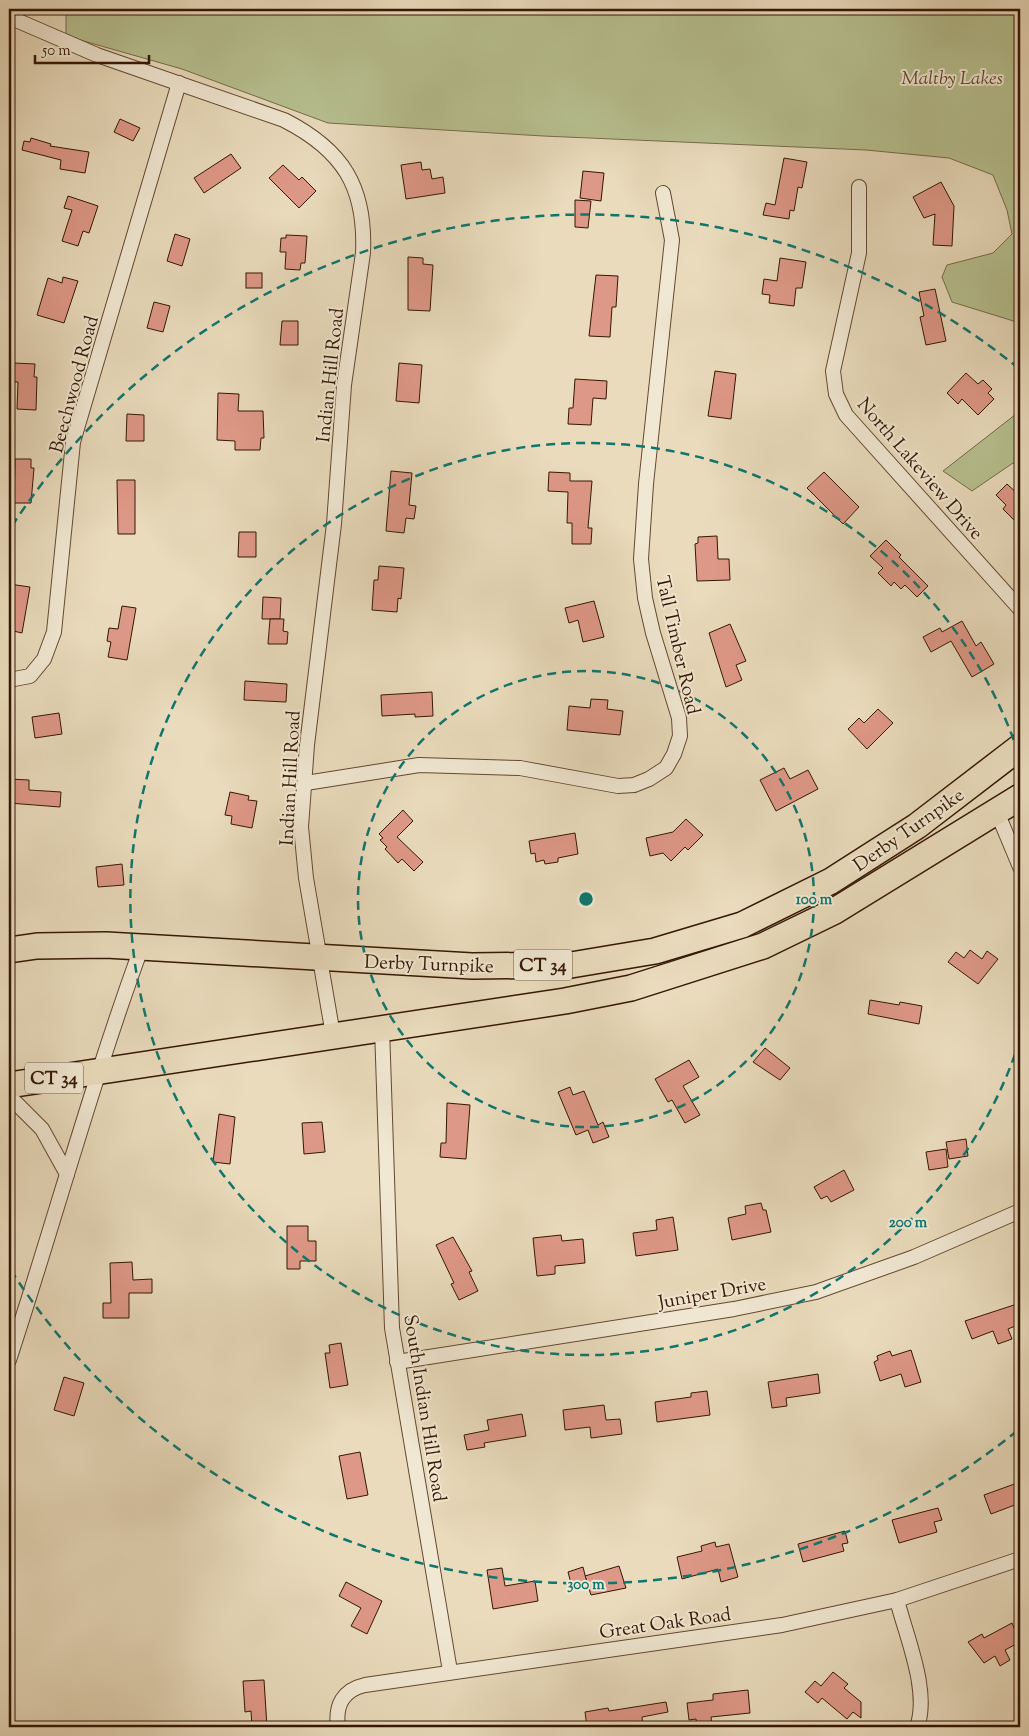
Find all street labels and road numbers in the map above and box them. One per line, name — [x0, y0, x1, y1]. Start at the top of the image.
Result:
street label: Indian Hill Road — [311, 306, 352, 444]
street label: Beechwood Road — [44, 313, 107, 456]
street label: North Lakeview Drive — [850, 393, 989, 547]
street label: Tall Timber Road — [647, 574, 706, 718]
street label: Indian Hill Road — [274, 710, 309, 846]
street label: Derby Turnpike — [849, 783, 970, 879]
street label: Derby Turnpike — [364, 950, 494, 981]
road number: CT 34 — [514, 950, 572, 980]
road number: CT 34 — [25, 1062, 83, 1094]
street label: Juniper Drive — [655, 1272, 769, 1317]
street label: South Indian Hill Road — [395, 1313, 452, 1504]
street label: Great Oak Road — [598, 1602, 733, 1647]

